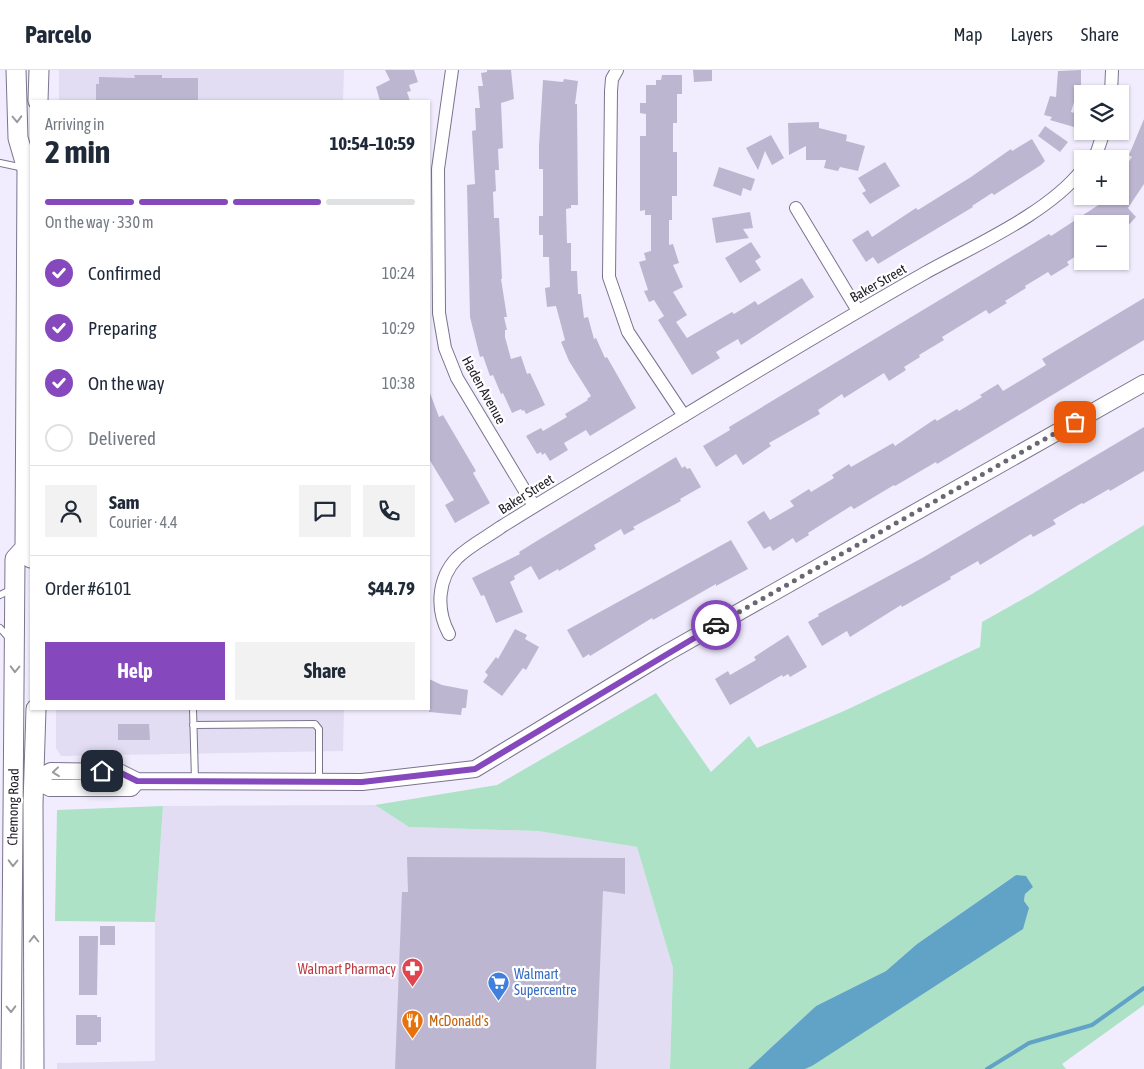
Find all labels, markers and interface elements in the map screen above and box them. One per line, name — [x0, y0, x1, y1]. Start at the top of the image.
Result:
text: Parcelo — [25, 21, 92, 48]
text: Map — [953, 24, 982, 45]
text: Layers — [1010, 24, 1053, 45]
text: Share — [1081, 24, 1119, 45]
map controls — [1074, 85, 1129, 270]
button: layers — [1074, 85, 1129, 140]
one-way arrow — [12, 115, 23, 123]
text: Arriving in — [45, 115, 105, 133]
text: 10:54–10:59 — [329, 132, 415, 154]
text: 2 min — [45, 133, 110, 170]
button: + — [1074, 150, 1129, 205]
text: On the way · 330 m — [45, 213, 154, 231]
button: − — [1074, 215, 1129, 270]
icon: check — [45, 259, 73, 287]
street label: Baker Street — [847, 261, 909, 305]
text: Confirmed — [88, 262, 161, 284]
text: 10:24 — [382, 264, 415, 282]
icon: check — [45, 314, 73, 342]
text: Preparing — [88, 317, 157, 339]
text: 10:29 — [382, 319, 415, 337]
street label: Haden Avenue — [459, 353, 509, 427]
icon: check — [45, 369, 73, 397]
text: On the way — [88, 372, 165, 394]
text: 10:38 — [382, 374, 415, 392]
pin — [1054, 401, 1096, 443]
icon: bag — [1061, 408, 1089, 436]
text: Delivered — [88, 427, 156, 449]
street label: Baker Street — [495, 471, 557, 517]
button: person — [45, 485, 97, 537]
button: chat — [299, 485, 351, 537]
button: phone — [363, 485, 415, 537]
text: Sam — [109, 491, 140, 513]
text: Courier · 4.4 — [109, 513, 178, 531]
text: Order #6101 — [45, 577, 132, 599]
text: $44.79 — [368, 577, 415, 599]
courier — [691, 600, 741, 650]
icon: car — [702, 611, 730, 639]
button: Help — [45, 642, 225, 700]
button: Share — [235, 642, 415, 700]
one-way arrow — [10, 666, 20, 673]
pin — [81, 750, 123, 792]
icon: home — [88, 757, 116, 785]
one-way arrow — [51, 766, 59, 777]
street label: Chemong Road — [4, 768, 22, 846]
one-way arrow — [8, 860, 18, 868]
one-way arrow — [29, 934, 39, 942]
pharmacy icon: Walmart Pharmacy — [400, 957, 424, 988]
place label: Walmart Pharmacy — [298, 961, 396, 977]
place label: Walmart Supercentre — [514, 966, 577, 998]
supermarket icon: Walmart Supercentre — [486, 970, 510, 1001]
one-way arrow — [6, 1006, 16, 1013]
restaurant icon: McDonald's — [401, 1009, 425, 1040]
place label: McDonald's — [429, 1013, 489, 1029]

